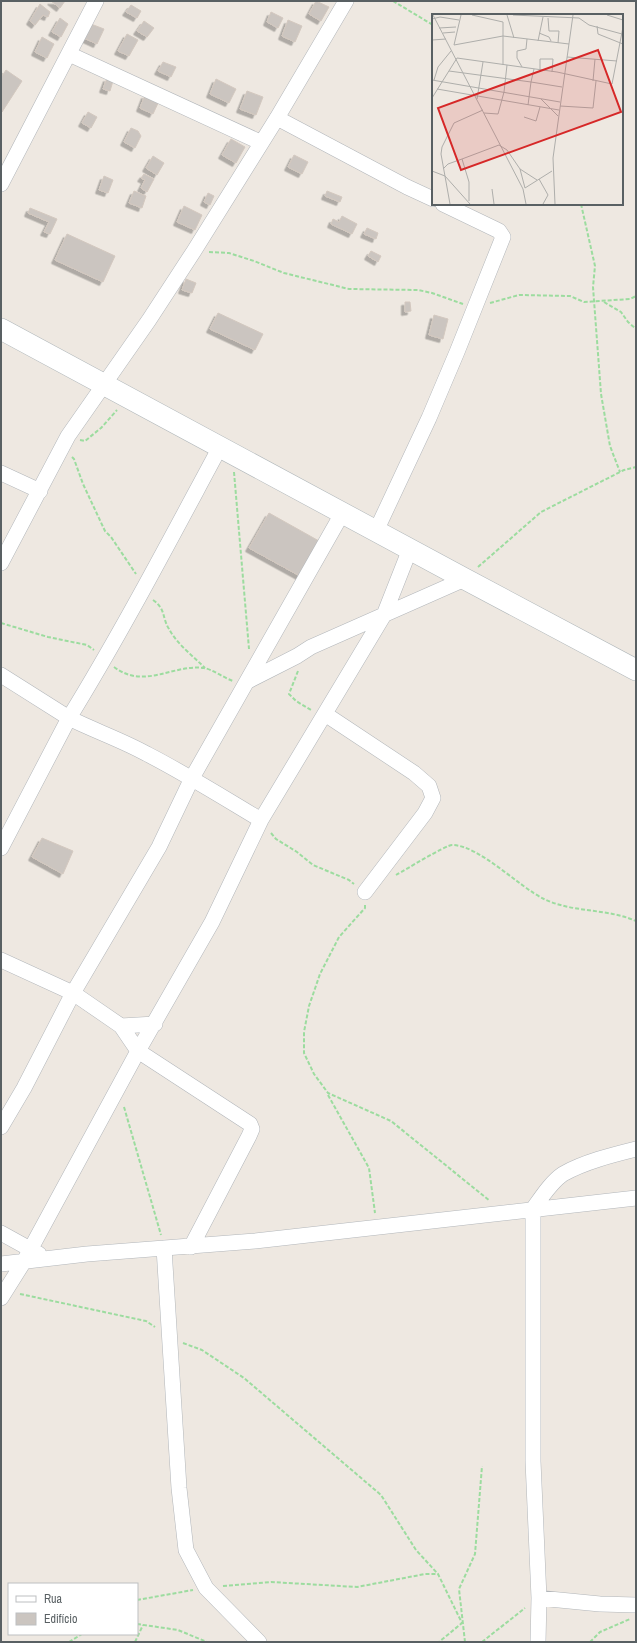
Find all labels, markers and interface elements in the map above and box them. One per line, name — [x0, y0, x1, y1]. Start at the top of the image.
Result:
inset map — [432, 14, 623, 205]
legend — [8, 1583, 138, 1635]
text: Rua — [44, 1591, 63, 1607]
text: Edifício — [44, 1611, 77, 1627]

